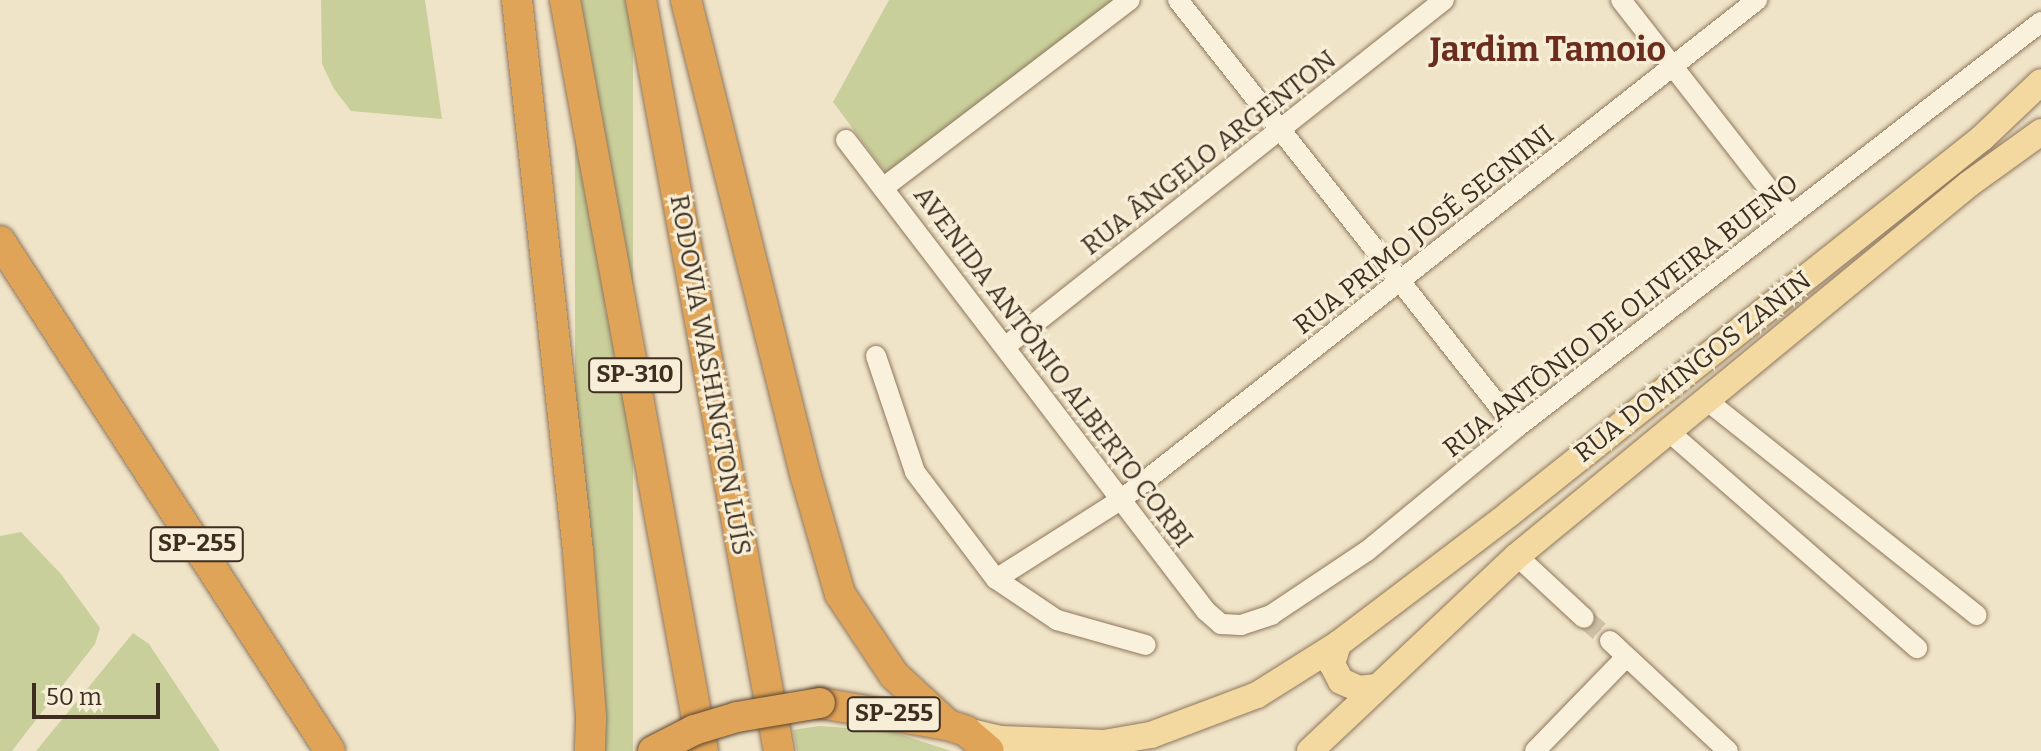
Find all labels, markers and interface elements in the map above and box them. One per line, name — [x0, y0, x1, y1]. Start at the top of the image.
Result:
district label: Jardim Tamoio — [1430, 30, 1666, 70]
street label: RUA ÂNGELO ARGENTON — [1076, 44, 1342, 262]
street label: RUA PRIMO JOSÉ SEGNINI — [1288, 119, 1560, 341]
street label: RUA ANTÔNIO DE OLIVEIRA BUENO — [1437, 168, 1805, 464]
street label: AVENIDA ANTÔNIO ALBERTO CORBI — [907, 180, 1199, 554]
street label: RODOVIA WASHINGTON LUÍS — [663, 192, 757, 558]
street label: RUA DOMINGOS ZANIN — [1568, 265, 1818, 469]
road number: SP-310 — [587, 355, 683, 395]
road number: SP-255 — [149, 524, 245, 564]
scale bar — [36, 667, 164, 717]
text: 50 m — [46, 683, 102, 711]
road number: SP-255 — [846, 694, 942, 734]

